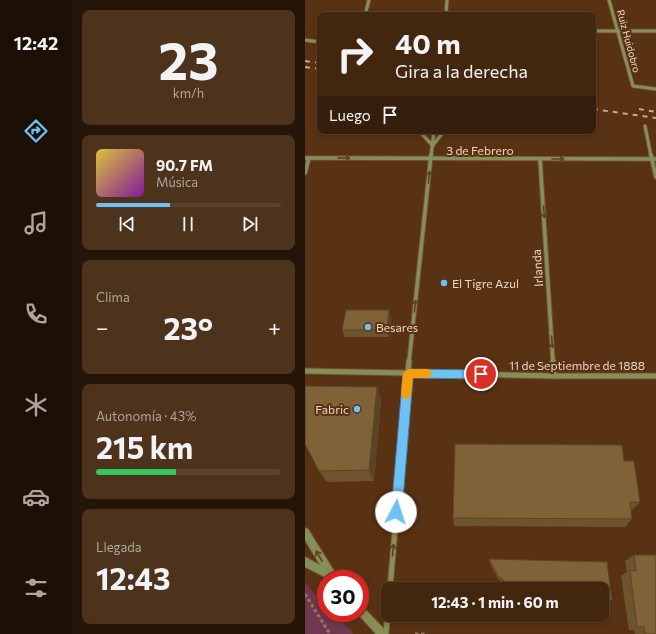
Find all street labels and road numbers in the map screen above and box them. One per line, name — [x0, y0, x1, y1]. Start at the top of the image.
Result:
street label: Ruiz Huidobro — [615, 8, 643, 74]
street label: 3 de Febrero — [446, 143, 514, 157]
street label: Irlanda — [529, 249, 545, 287]
street label: 11 de Septiembre de 1888 — [509, 358, 645, 372]

